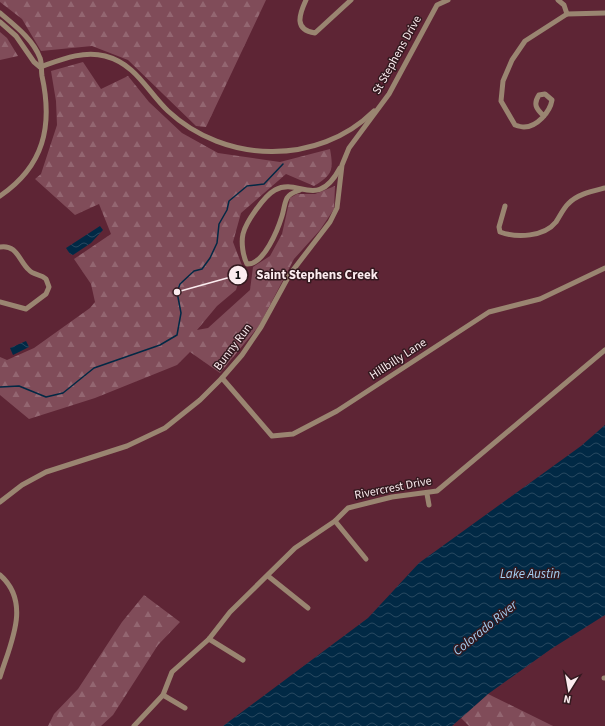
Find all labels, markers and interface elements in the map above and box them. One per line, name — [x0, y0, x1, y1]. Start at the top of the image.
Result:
street label: St Stephens Drive — [368, 12, 426, 97]
callout: Saint Stephens Creek — [228, 262, 386, 287]
text: Saint Stephens Creek — [256, 266, 379, 284]
text: 1 — [235, 267, 241, 284]
street label: Bunny Run — [210, 320, 256, 374]
street label: Hillbilly Lane — [366, 334, 430, 384]
street label: Rivercrest Drive — [353, 472, 433, 504]
water label: Lake Austin — [500, 565, 560, 583]
water label: Colorado River — [449, 596, 521, 660]
north arrow — [549, 670, 589, 710]
text: N — [562, 691, 572, 707]

